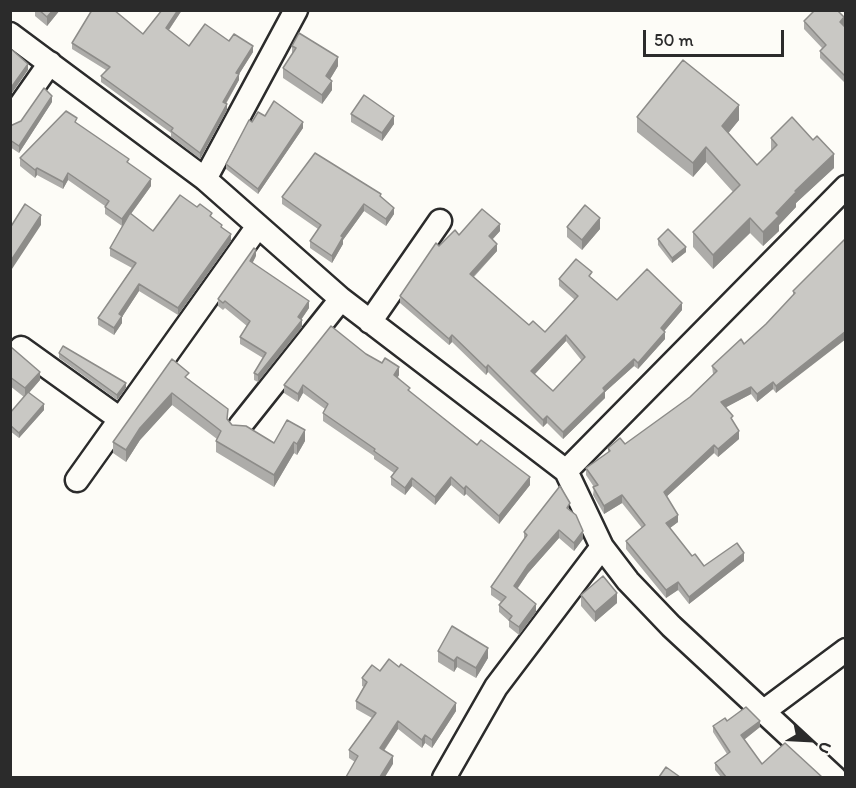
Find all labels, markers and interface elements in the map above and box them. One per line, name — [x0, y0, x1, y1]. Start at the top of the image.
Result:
scale bar — [646, 18, 787, 56]
text: 50 m — [654, 29, 694, 51]
north arrow — [778, 710, 838, 770]
text: U — [814, 739, 836, 756]

